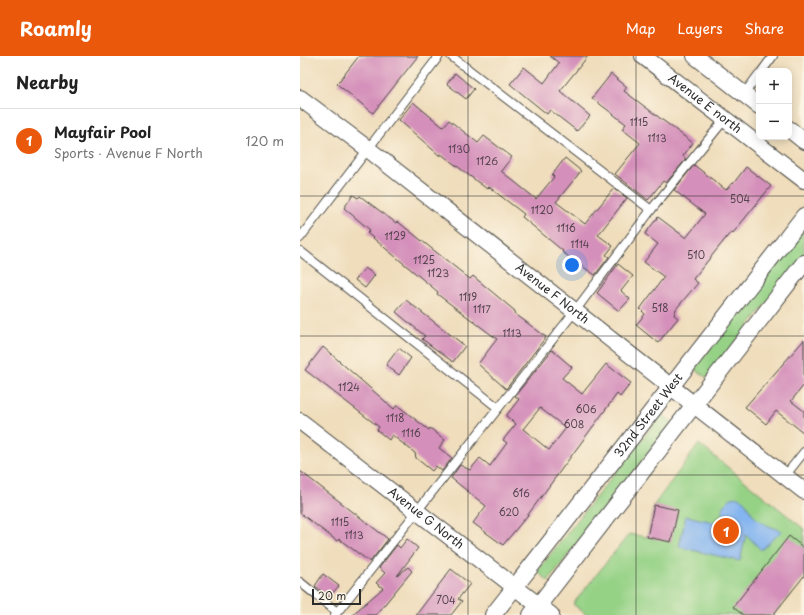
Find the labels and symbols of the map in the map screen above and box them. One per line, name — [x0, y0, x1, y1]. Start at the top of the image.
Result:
street label: Avenue E north — [665, 69, 746, 137]
house number: 1115 — [630, 114, 648, 129]
house number: 1113 — [647, 130, 667, 145]
house number: 1130 — [448, 141, 470, 156]
house number: 1126 — [476, 153, 498, 168]
house number: 504 — [730, 191, 751, 206]
house number: 1120 — [531, 202, 553, 217]
house number: 1116 — [556, 220, 576, 235]
house number: 1129 — [384, 228, 406, 243]
house number: 1114 — [571, 236, 590, 251]
house number: 510 — [687, 247, 705, 262]
house number: 1125 — [413, 252, 435, 267]
your location — [562, 255, 582, 275]
street label: Avenue F North — [512, 258, 594, 327]
house number: 1123 — [427, 265, 449, 280]
house number: 1119 — [459, 289, 477, 304]
house number: 518 — [652, 300, 668, 315]
house number: 1117 — [473, 301, 491, 316]
house number: 1113 — [502, 325, 522, 340]
street label: 32nd Street West — [609, 369, 686, 461]
house number: 1124 — [338, 379, 360, 394]
house number: 606 — [576, 401, 596, 416]
house number: 1118 — [386, 410, 404, 425]
house number: 608 — [564, 416, 584, 431]
house number: 1116 — [401, 425, 421, 440]
street label: Avenue G North — [384, 482, 468, 553]
house number: 616 — [512, 485, 530, 500]
house number: 620 — [499, 504, 519, 519]
house number: 1115 — [331, 514, 349, 529]
pin: 1 — [713, 516, 739, 546]
house number: 1113 — [344, 527, 364, 542]
scale bar — [312, 587, 361, 606]
house number: 704 — [436, 592, 456, 607]

